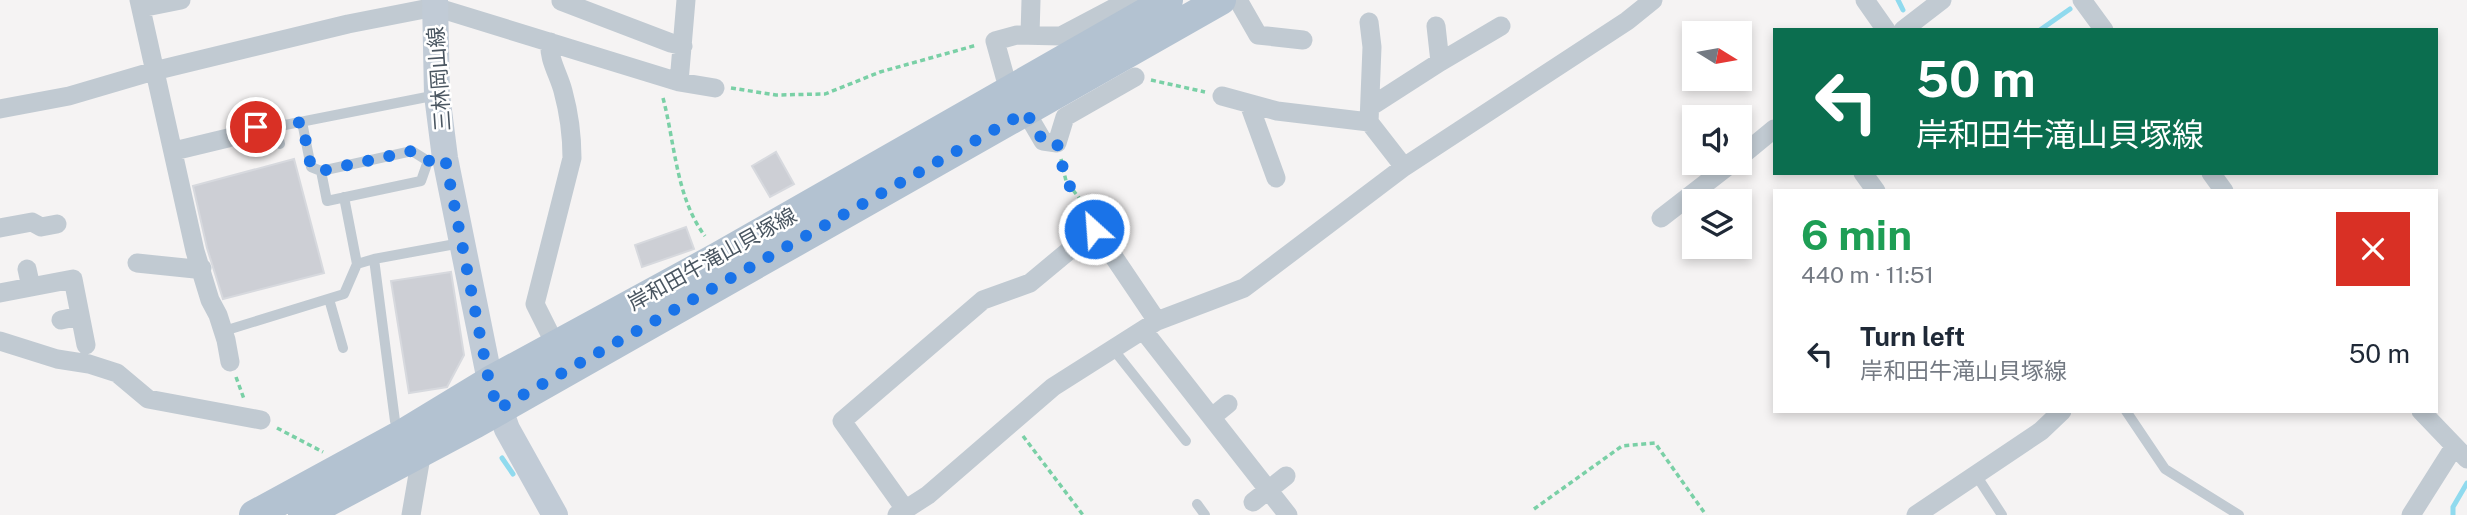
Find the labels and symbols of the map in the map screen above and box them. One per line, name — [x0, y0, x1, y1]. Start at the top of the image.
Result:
north arrow — [1682, 21, 1752, 91]
street label: 三林岡山線 — [423, 26, 455, 132]
pin — [226, 97, 286, 157]
position arrow — [1057, 192, 1131, 266]
street label: 岸和田牛滝山貝塚線 — [623, 202, 801, 316]

